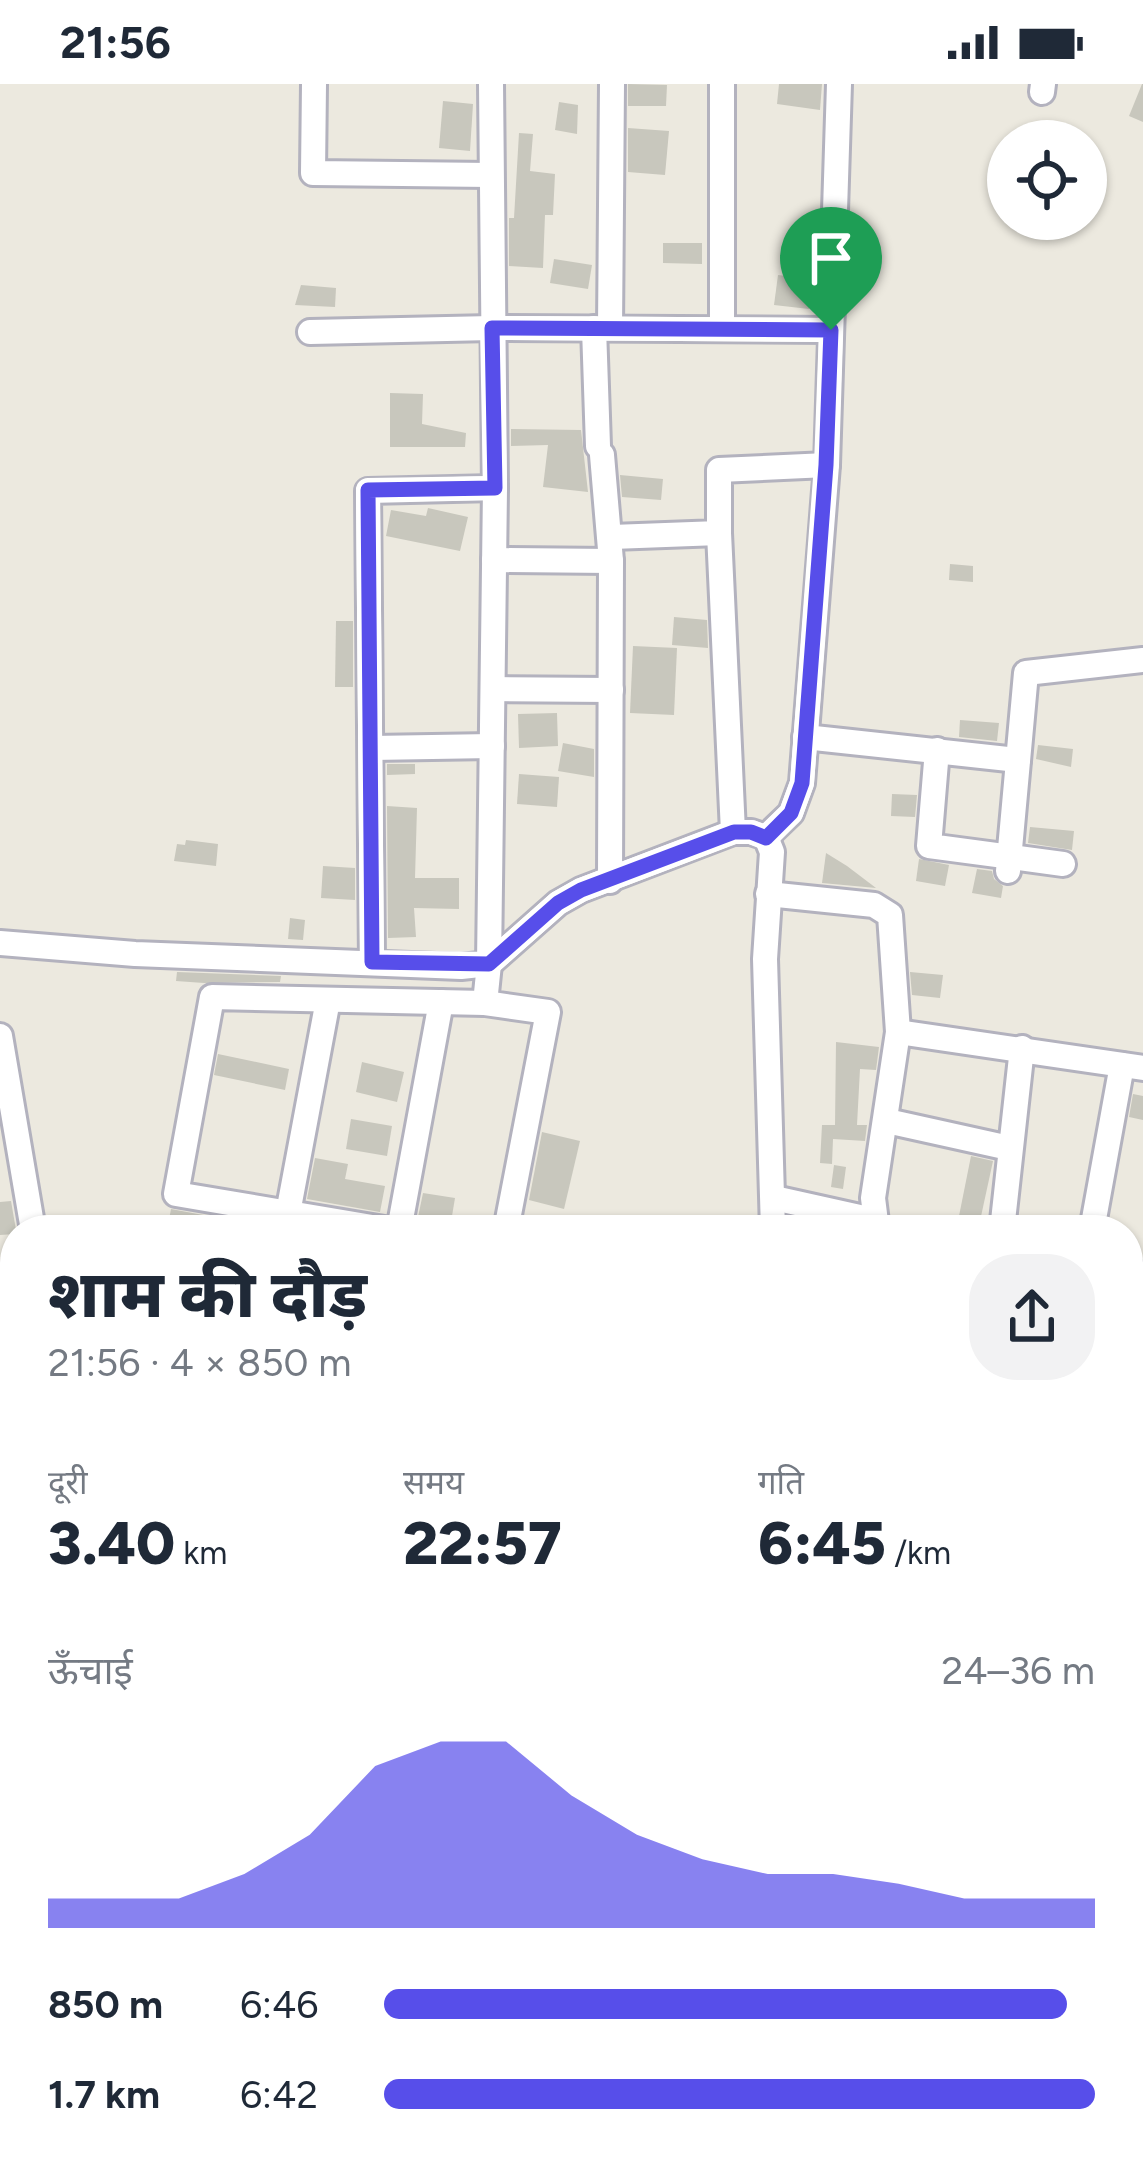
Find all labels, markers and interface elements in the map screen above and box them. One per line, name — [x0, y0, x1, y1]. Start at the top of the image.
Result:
text: 21:56 — [60, 15, 171, 69]
map controls — [987, 120, 1107, 240]
button: locate — [987, 120, 1107, 240]
pin — [780, 207, 882, 330]
icon: arrive — [798, 225, 864, 291]
text: शाम की दौड़ — [48, 1254, 367, 1334]
button: share — [969, 1254, 1095, 1380]
text: 21:56 · 4 × 850 m — [48, 1339, 351, 1386]
text: दूरी — [48, 1463, 88, 1502]
text: समय — [403, 1463, 464, 1502]
text: गति — [758, 1463, 804, 1502]
text: 3.40 — [48, 1507, 175, 1579]
text: 22:57 — [403, 1507, 562, 1579]
text: 6:45 — [758, 1507, 886, 1579]
text: km — [175, 1533, 227, 1572]
text: /km — [886, 1533, 951, 1572]
text: ऊँचाई — [48, 1647, 133, 1694]
text: 24–36 m — [941, 1647, 1095, 1694]
text: 850 m — [48, 1981, 163, 2028]
text: 6:46 — [240, 1981, 318, 2028]
text: 1.7 km — [48, 2071, 160, 2118]
text: 6:42 — [240, 2071, 318, 2118]

